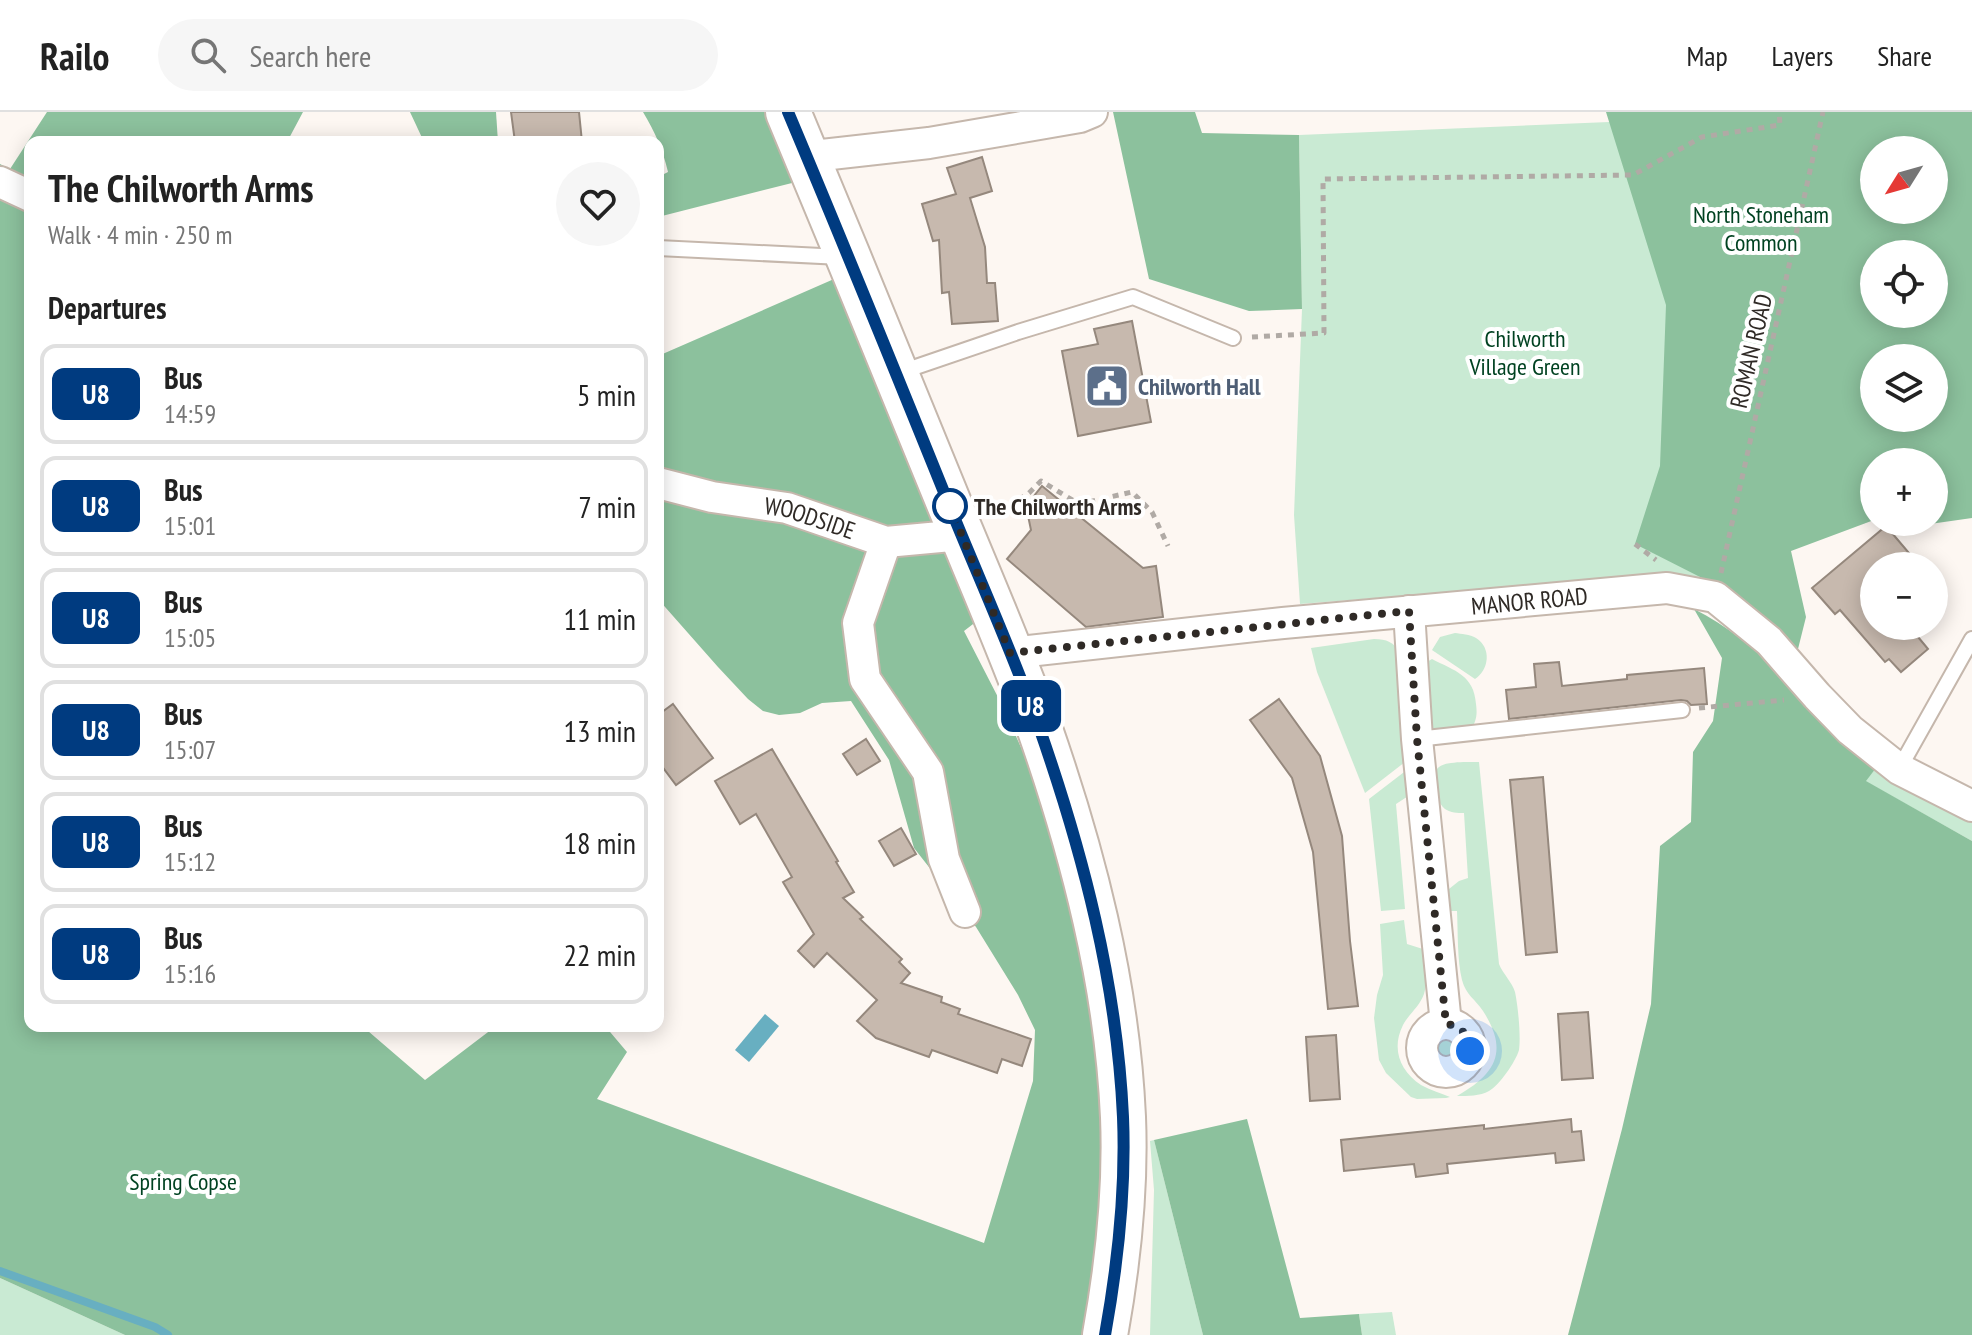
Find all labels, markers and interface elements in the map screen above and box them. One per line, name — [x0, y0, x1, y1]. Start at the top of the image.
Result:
search box — [158, 19, 718, 91]
text: Railo — [40, 31, 110, 80]
icon: search — [186, 33, 230, 77]
text: Search here — [250, 36, 371, 75]
text: Map — [1686, 37, 1728, 74]
text: Layers — [1772, 37, 1833, 74]
text: Share — [1877, 37, 1932, 74]
north arrow — [1860, 136, 1948, 224]
map controls — [1860, 136, 1948, 640]
button: heart — [556, 162, 640, 246]
text: The Chilworth Arms — [48, 163, 314, 212]
park label: North Stoneham Common — [1693, 199, 1829, 258]
text: Walk · 4 min · 250 m — [48, 218, 232, 251]
button: locate — [1860, 240, 1948, 328]
text: Departures — [48, 288, 166, 327]
street label: ROMAN ROAD — [1723, 291, 1779, 411]
park label: Chilworth Village Green — [1468, 323, 1581, 382]
button: layers — [1860, 344, 1948, 432]
text: Bus — [164, 358, 203, 397]
public building icon: Chilworth Hall — [1083, 362, 1131, 410]
place label: Chilworth Hall — [1138, 371, 1261, 402]
text: U8 — [82, 375, 110, 412]
text: 5 min — [577, 375, 636, 414]
text: 14:59 — [164, 397, 216, 430]
button: + — [1860, 448, 1948, 536]
text: Bus — [164, 470, 203, 509]
text: U8 — [82, 487, 110, 524]
text: 7 min — [578, 487, 636, 526]
street label: WOODSIDE — [763, 489, 859, 546]
marker: The Chilworth Arms — [933, 489, 967, 523]
place label: The Chilworth Arms — [974, 491, 1142, 522]
text: 15:01 — [164, 509, 216, 542]
button: − — [1860, 552, 1948, 640]
street label: MANOR ROAD — [1470, 580, 1589, 621]
text: Bus — [164, 582, 203, 621]
text: U8 — [82, 599, 110, 636]
text: 11 min — [563, 599, 636, 638]
text: 15:05 — [164, 621, 216, 654]
line badge: U8 — [995, 680, 1067, 732]
text: U8 — [1017, 687, 1045, 724]
text: Bus — [164, 694, 203, 733]
text: U8 — [82, 711, 110, 748]
text: 13 min — [563, 711, 636, 750]
text: 15:07 — [164, 733, 216, 766]
text: Bus — [164, 806, 203, 845]
text: U8 — [82, 823, 110, 860]
text: 18 min — [563, 823, 636, 862]
text: 15:12 — [164, 845, 216, 878]
text: Bus — [164, 918, 203, 957]
text: U8 — [82, 935, 110, 972]
text: 22 min — [563, 935, 636, 974]
text: 15:16 — [164, 957, 216, 990]
your location — [1450, 1031, 1490, 1071]
park label: Spring Copse — [129, 1166, 237, 1197]

